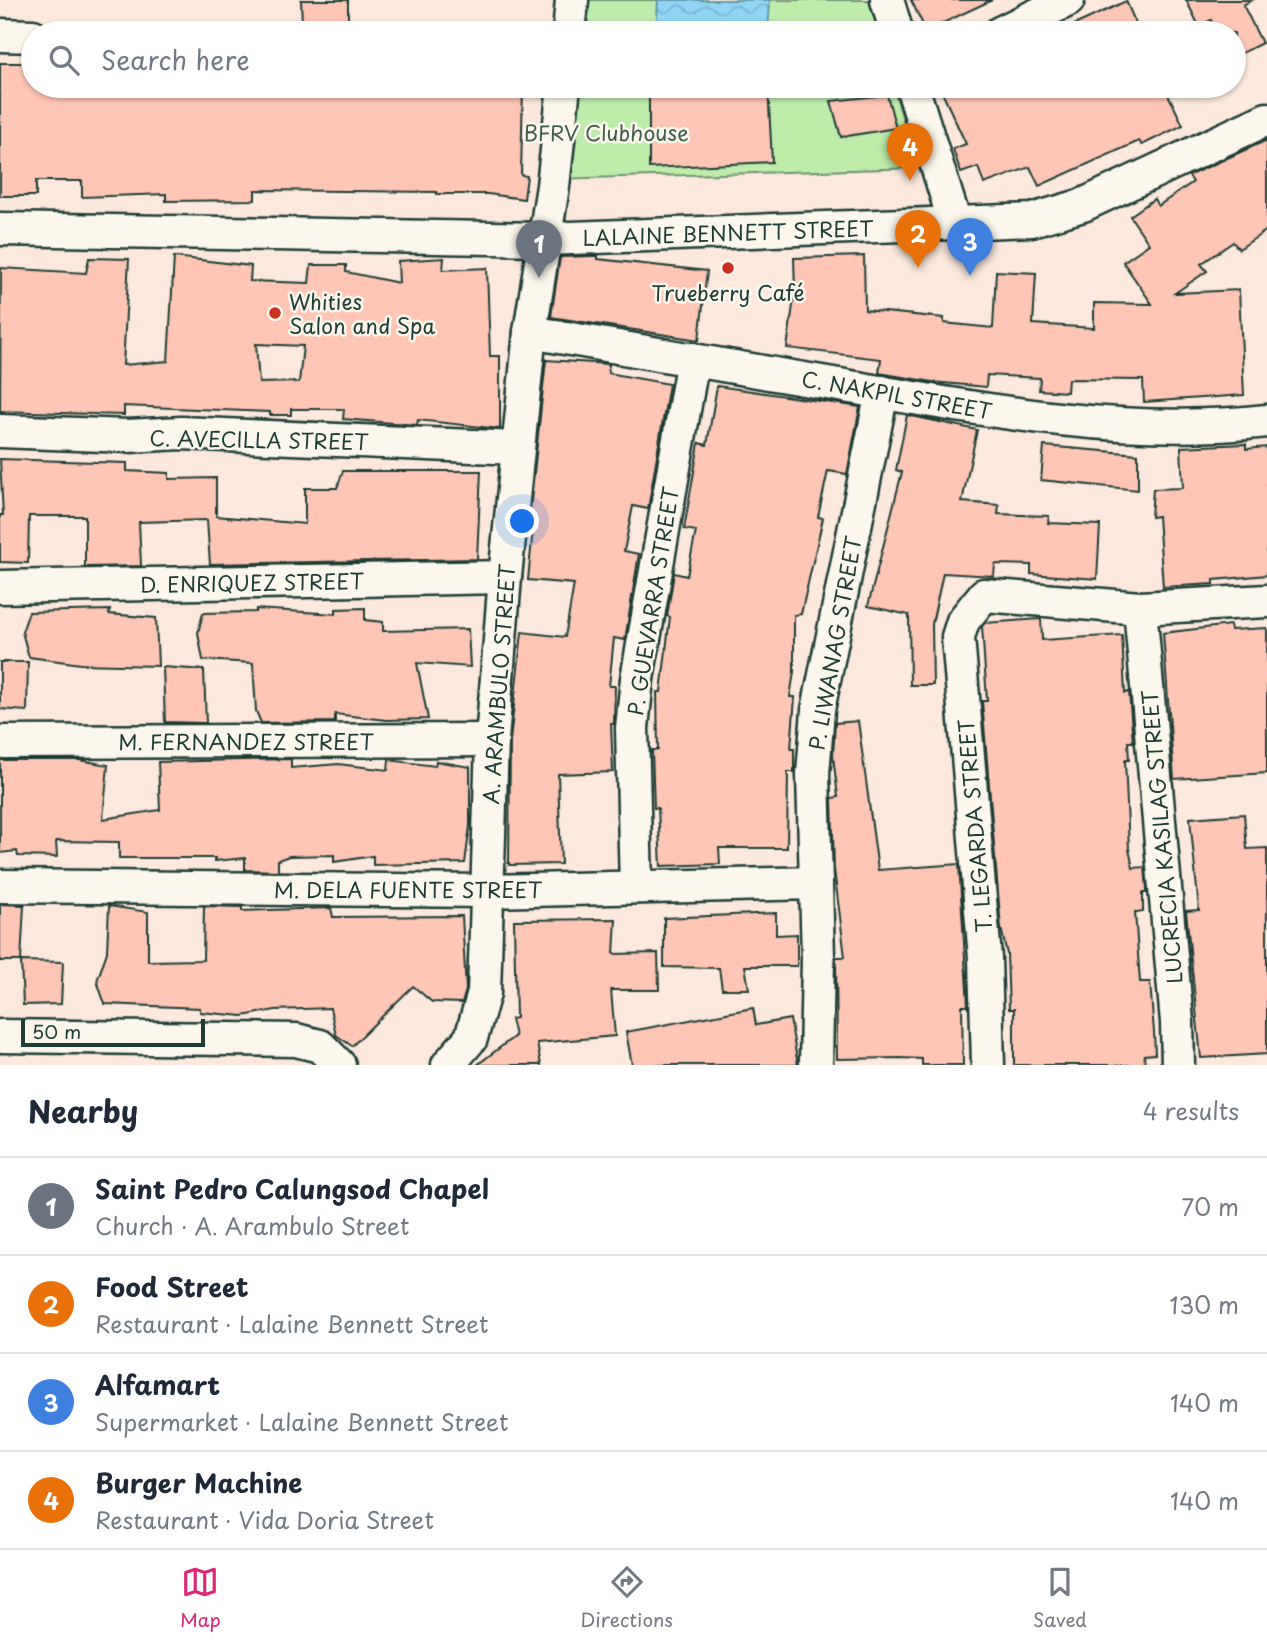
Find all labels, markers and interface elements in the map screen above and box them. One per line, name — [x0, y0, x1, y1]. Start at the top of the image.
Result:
search box — [21, 21, 1246, 98]
text: Search here — [101, 40, 250, 79]
icon: search — [45, 41, 83, 79]
park label: BFRV Clubhouse — [523, 116, 689, 148]
pin: 4 — [887, 123, 933, 181]
pin: 2 — [895, 210, 941, 268]
street label: LALAINE BENNETT STREET — [582, 211, 875, 253]
pin: 3 — [947, 218, 993, 276]
pin: 1 — [516, 220, 562, 278]
marker: Trueberry Café — [720, 260, 736, 276]
place label: Trueberry Café — [651, 276, 805, 308]
place label: Whities Salon and Spa — [289, 285, 435, 341]
marker: Whities Salon and Spa — [267, 305, 283, 321]
street label: C. NAKPIL STREET — [799, 362, 995, 427]
street label: C. AVECILLA STREET — [149, 421, 370, 457]
street label: P. GUEVARRA STREET — [618, 484, 686, 718]
your location — [505, 504, 539, 538]
street label: P. LIWANAG STREET — [799, 533, 869, 753]
street label: A. ARAMBULO STREET — [474, 562, 522, 805]
street label: D. ENRIQUEZ STREET — [140, 564, 365, 600]
street label: LUCRECIA KASILAG STREET — [1132, 688, 1190, 985]
street label: T. LEGARDA STREET — [949, 718, 999, 934]
street label: M. FERNANDEZ STREET — [118, 725, 374, 757]
street label: M. DELA FUENTE STREET — [274, 873, 543, 905]
scale bar — [21, 1016, 205, 1048]
text: 50 m — [32, 1017, 81, 1045]
text: Nearby — [28, 1088, 138, 1133]
text: 4 results — [1143, 1093, 1239, 1128]
text: Saint Pedro Calungsod Chapel — [95, 1169, 489, 1208]
text: 1 — [46, 1189, 57, 1224]
text: 70 m — [1181, 1189, 1239, 1224]
text: Church · A. Arambulo Street — [95, 1208, 409, 1243]
text: Food Street — [95, 1267, 249, 1306]
text: 2 — [43, 1287, 59, 1322]
text: 130 m — [1169, 1287, 1239, 1322]
text: Restaurant · Lalaine Bennett Street — [95, 1306, 488, 1341]
text: Alfamart — [95, 1365, 220, 1404]
text: 3 — [43, 1385, 59, 1420]
text: 140 m — [1170, 1385, 1239, 1420]
text: Supermarket · Lalaine Bennett Street — [95, 1404, 508, 1439]
text: Burger Machine — [95, 1463, 302, 1502]
text: 4 — [43, 1483, 59, 1518]
text: 140 m — [1170, 1483, 1239, 1518]
text: Restaurant · Vida Doria Street — [95, 1502, 434, 1537]
tab: Map — [180, 1563, 221, 1633]
tab: Directions — [581, 1563, 673, 1633]
tab: Saved — [1033, 1563, 1087, 1633]

